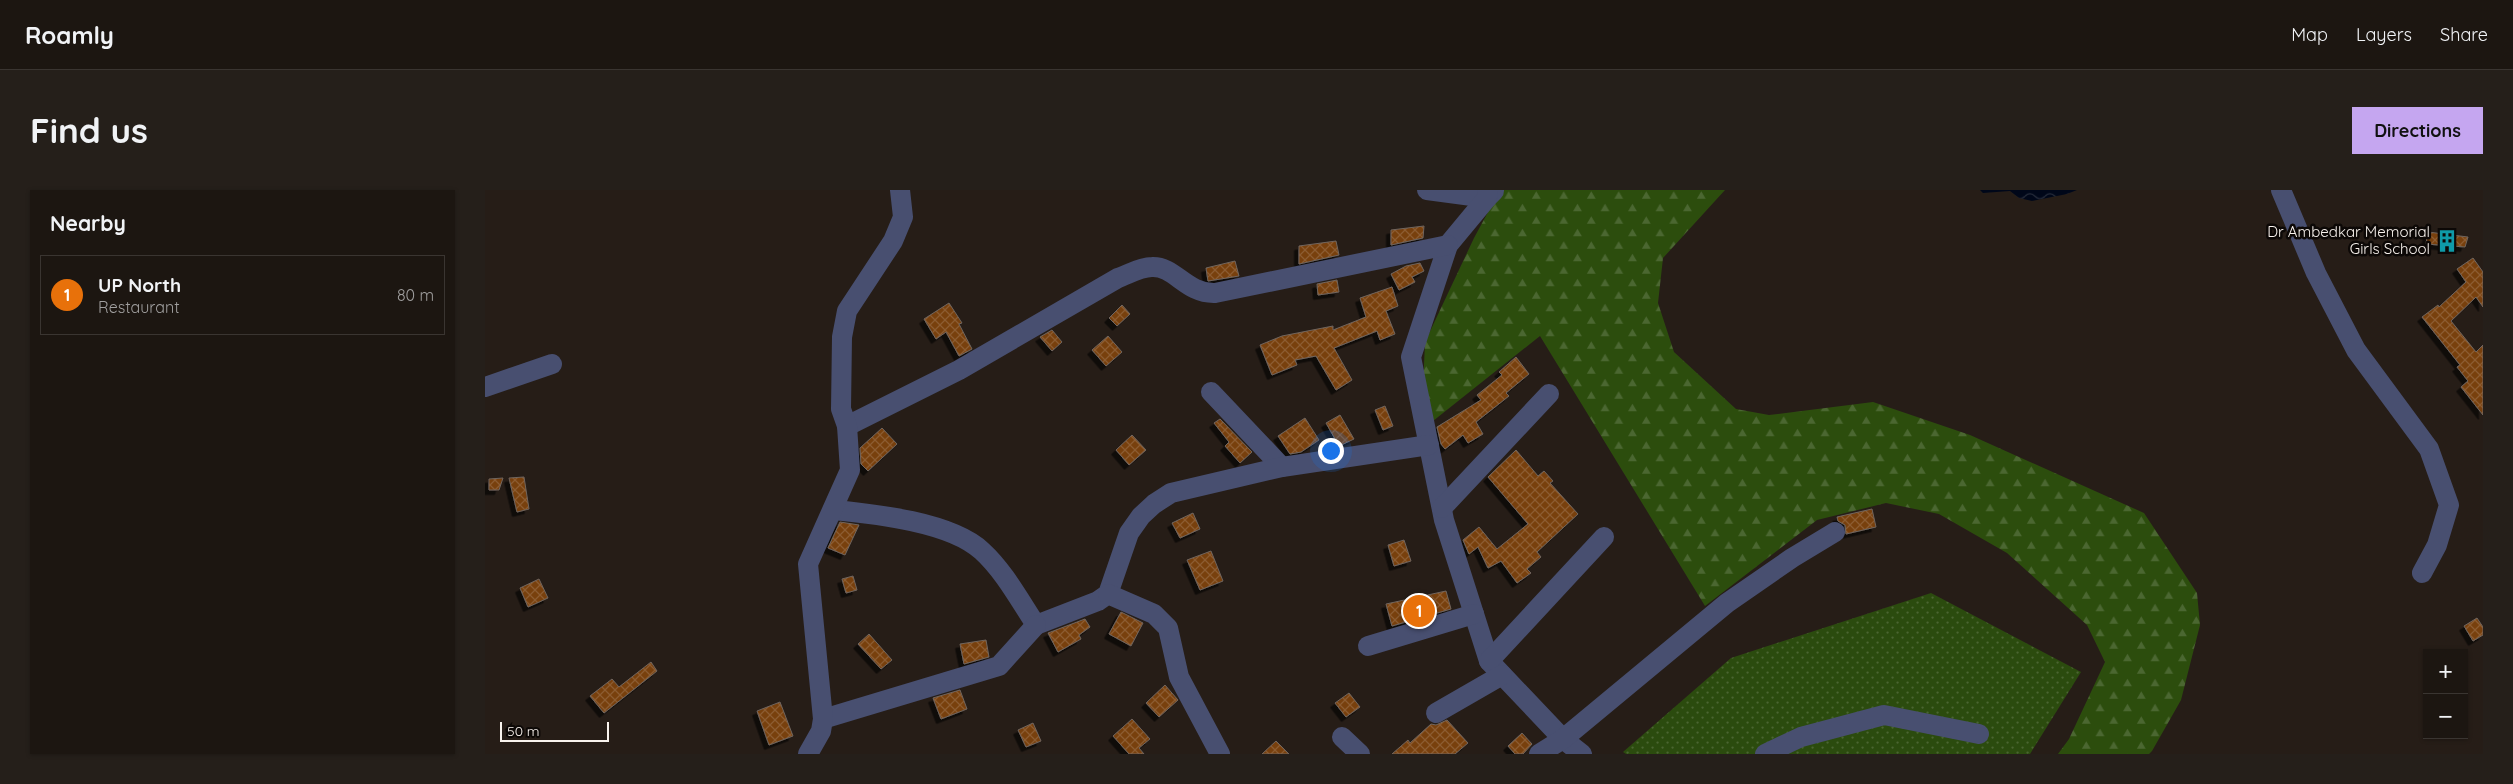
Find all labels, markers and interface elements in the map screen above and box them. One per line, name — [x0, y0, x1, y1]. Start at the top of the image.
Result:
text: Roamly — [25, 20, 114, 50]
text: Map — [2291, 23, 2328, 46]
text: Layers — [2356, 23, 2412, 46]
text: Share — [2440, 23, 2488, 46]
button: Directions — [2352, 107, 2483, 154]
text: Find us — [30, 108, 148, 152]
text: Nearby — [50, 210, 126, 236]
place label: Dr Ambedkar Memorial Girls School — [2267, 222, 2430, 258]
building icon: Dr Ambedkar Memorial Girls School — [2434, 228, 2460, 254]
text: UP North — [98, 273, 181, 297]
text: 1 — [64, 285, 70, 305]
text: 80 m — [397, 285, 434, 305]
text: Restaurant — [98, 297, 180, 317]
your location — [1318, 438, 1344, 464]
pin: 1 — [1403, 592, 1435, 630]
map controls — [2423, 649, 2468, 739]
button: + — [2423, 649, 2468, 694]
button: − — [2423, 694, 2468, 739]
scale bar — [500, 719, 609, 742]
text: 50 m — [507, 722, 540, 740]

